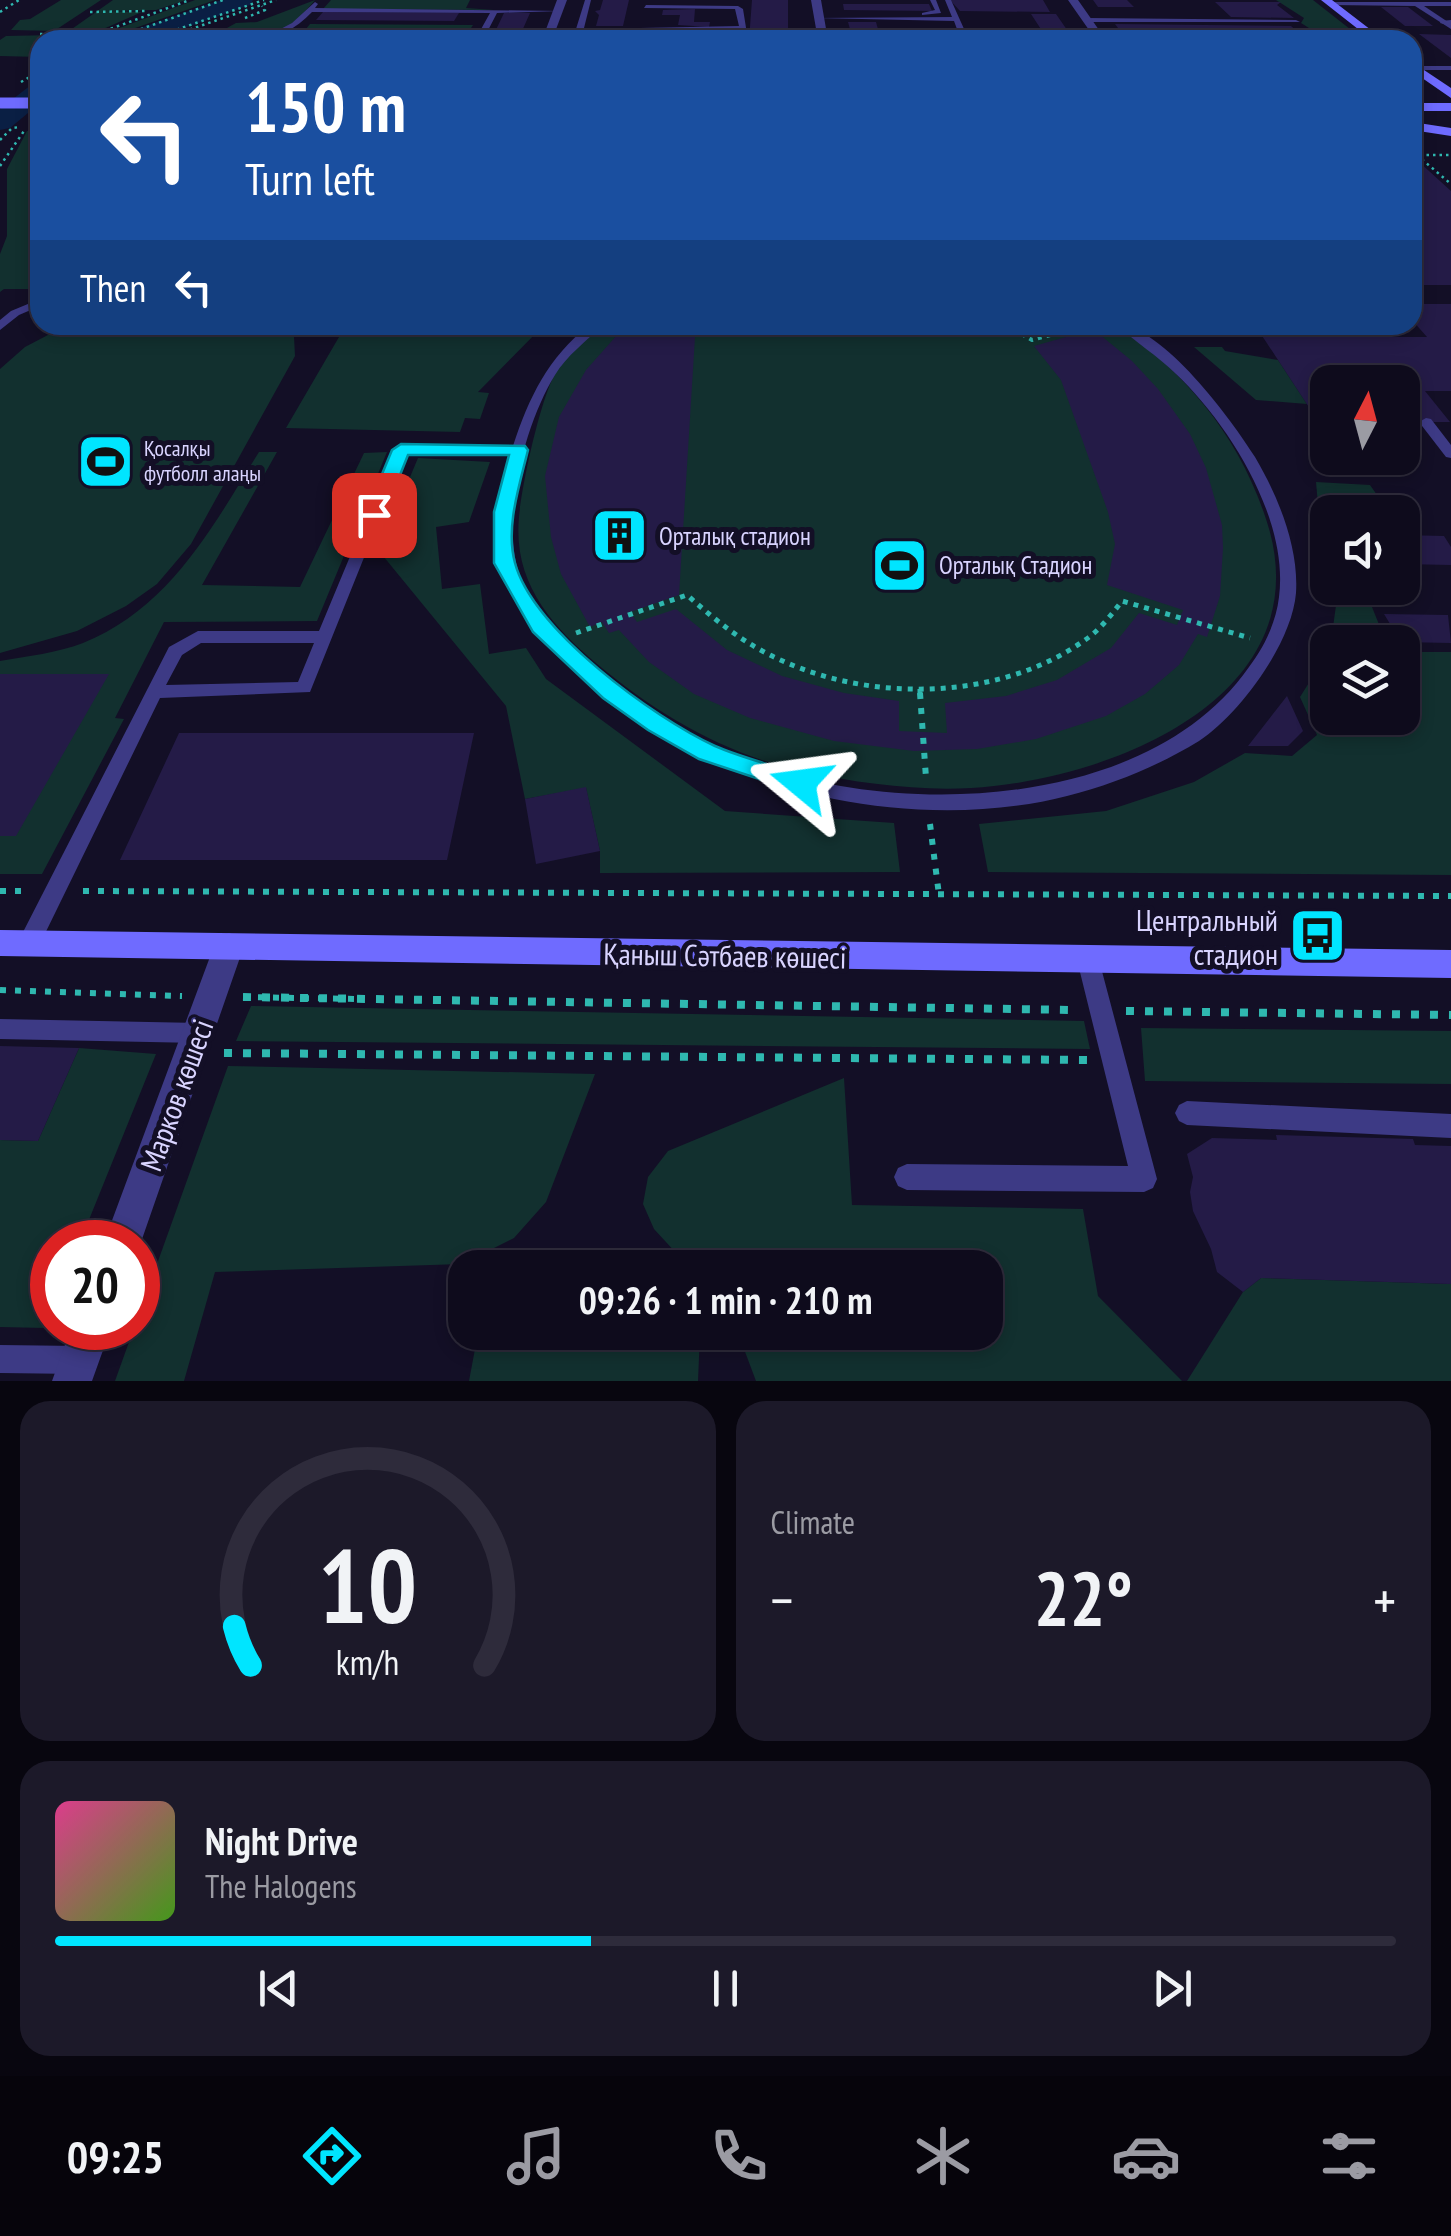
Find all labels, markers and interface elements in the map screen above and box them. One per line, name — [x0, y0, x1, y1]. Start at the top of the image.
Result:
text: 150 m — [245, 61, 406, 151]
icon: left — [80, 70, 210, 200]
text: Turn left — [245, 149, 375, 207]
icon: left — [166, 260, 221, 315]
text: Then — [80, 263, 146, 312]
north arrow — [1310, 365, 1420, 475]
map controls — [1310, 365, 1420, 735]
sports icon: Қосалқы футболл алаңы — [75, 431, 135, 491]
place label: Қосалқы футболл алаңы — [144, 434, 261, 487]
pin — [332, 473, 417, 558]
icon: arrive — [347, 488, 402, 543]
button: sound — [1310, 495, 1420, 605]
building icon: Орталық стадион — [590, 506, 650, 566]
place label: Орталық стадион — [659, 520, 811, 552]
sports icon: Орталық Стадион — [870, 535, 930, 595]
place label: Орталық Стадион — [939, 549, 1092, 581]
button: layers — [1310, 625, 1420, 735]
position arrow — [749, 731, 853, 835]
place label: Центральный стадион — [1136, 900, 1278, 973]
bus stop icon: Центральный стадион — [1287, 906, 1347, 966]
street label: Қаныш Сәтбаев көшесі — [603, 933, 847, 977]
street label: Марков көшесі — [131, 1014, 221, 1176]
speed limit sign: 20 — [30, 1220, 160, 1350]
text: 09:26 · 1 min · 210 m — [579, 1275, 872, 1324]
text: Climate — [771, 1501, 855, 1543]
text: 10 — [318, 1517, 417, 1652]
text: 22° — [1034, 1550, 1133, 1647]
text: − — [771, 1564, 793, 1635]
text: + — [1373, 1564, 1396, 1635]
text: km/h — [336, 1639, 399, 1685]
text: Night Drive — [205, 1816, 358, 1865]
text: The Halogens — [205, 1865, 357, 1907]
icon: previous — [251, 1961, 306, 2016]
icon: pause — [698, 1961, 753, 2016]
icon: next — [1145, 1961, 1200, 2016]
icon: directions — [297, 2121, 367, 2191]
icon: music — [501, 2121, 571, 2191]
icon: phone — [704, 2121, 774, 2191]
icon: climate — [908, 2121, 978, 2191]
icon: car — [1111, 2121, 1181, 2191]
icon: filters — [1314, 2121, 1384, 2191]
text: 09:25 — [67, 2127, 164, 2185]

